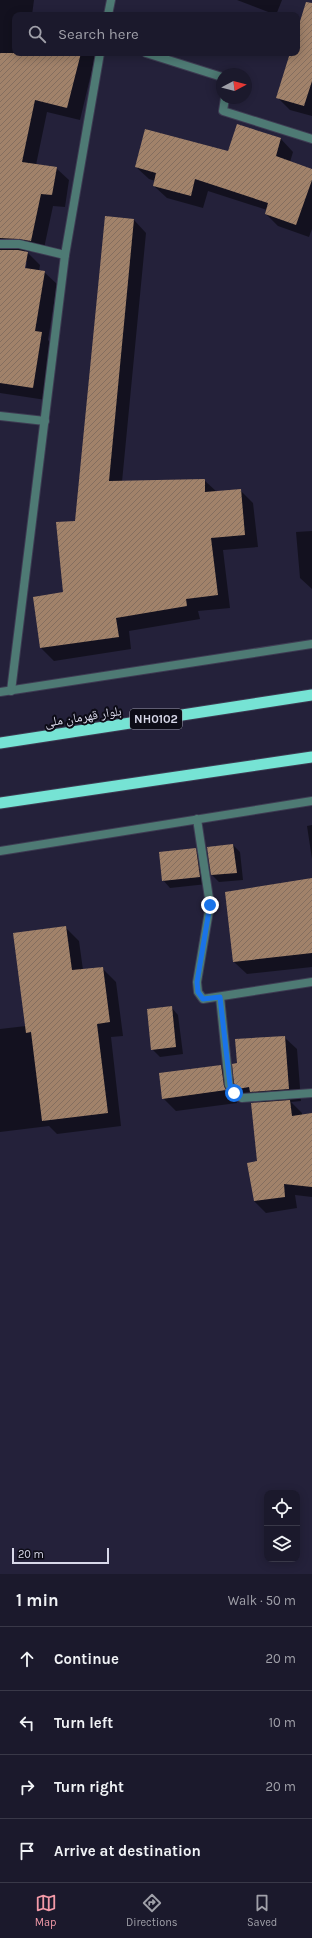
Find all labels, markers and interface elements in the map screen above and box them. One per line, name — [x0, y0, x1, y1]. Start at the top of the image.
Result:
search box — [12, 12, 300, 56]
icon: search — [26, 23, 48, 45]
text: Search here — [58, 25, 139, 43]
north arrow — [216, 68, 252, 104]
street label: بلوار قهرمان ملی — [44, 703, 123, 731]
road number: NH0102 — [130, 709, 182, 729]
route end — [201, 896, 219, 914]
route start — [225, 1084, 243, 1102]
map controls — [264, 1490, 300, 1562]
button: locate — [264, 1490, 300, 1526]
button: layers — [264, 1526, 300, 1562]
scale bar — [12, 1546, 109, 1565]
text: 20 m — [18, 1548, 44, 1561]
text: 1 min — [16, 1590, 59, 1610]
text: Walk · 50 m — [228, 1593, 296, 1608]
icon: ahead — [16, 1648, 38, 1670]
text: Continue — [54, 1650, 119, 1668]
text: 20 m — [266, 1651, 296, 1666]
icon: left — [16, 1712, 38, 1734]
text: Turn left — [54, 1714, 113, 1732]
text: 10 m — [269, 1715, 296, 1730]
icon: right — [16, 1776, 38, 1798]
text: Turn right — [54, 1778, 124, 1796]
text: 20 m — [266, 1779, 296, 1794]
icon: arrive — [16, 1840, 38, 1862]
text: Arrive at destination — [54, 1842, 201, 1860]
tab: Map — [35, 1892, 57, 1929]
tab: Directions — [126, 1892, 178, 1929]
tab: Saved — [247, 1892, 277, 1929]

